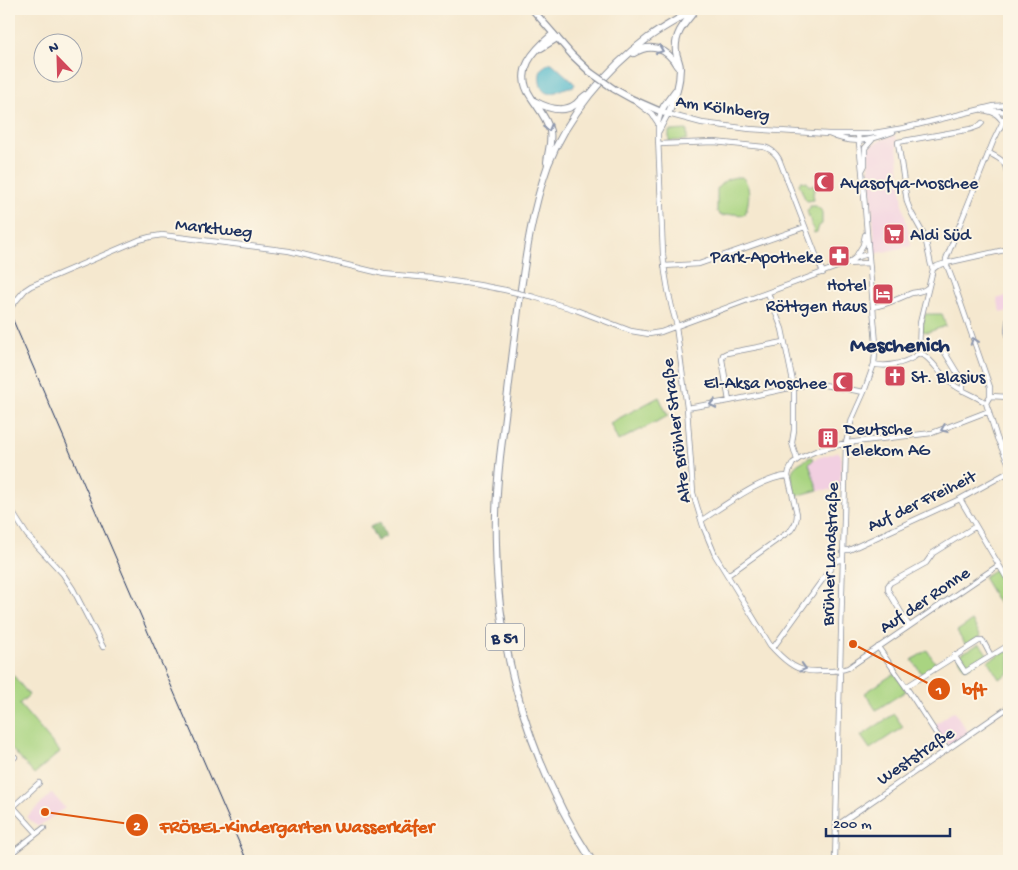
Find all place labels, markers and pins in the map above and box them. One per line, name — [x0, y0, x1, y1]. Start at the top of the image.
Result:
mosque icon: Ayasofya-Moschee — [812, 170, 836, 194]
place label: Ayasofya-Moschee — [840, 174, 979, 195]
supermarket icon: Aldi Süd — [882, 222, 906, 246]
place label: Aldi Süd — [910, 226, 972, 247]
pharmacy icon: Park-Apotheke — [827, 244, 851, 268]
place label: Park-Apotheke — [710, 248, 824, 269]
place label: Hotel Röttgen Haus — [766, 276, 868, 318]
hotel icon: Hotel Röttgen Haus — [871, 282, 895, 306]
church icon: St. Blasius — [883, 364, 907, 388]
place label: St. Blasius — [911, 368, 987, 389]
mosque icon: El-Aksa Moschee — [831, 370, 855, 394]
place label: El-Aksa Moschee — [704, 374, 828, 395]
place label: Deutsche Telekom AG — [843, 420, 930, 462]
building icon: Deutsche Telekom AG — [816, 426, 840, 450]
callout: bft — [927, 672, 995, 706]
callout: FRÖBEL-Kindergarten Wasserkäfer — [125, 808, 444, 842]

